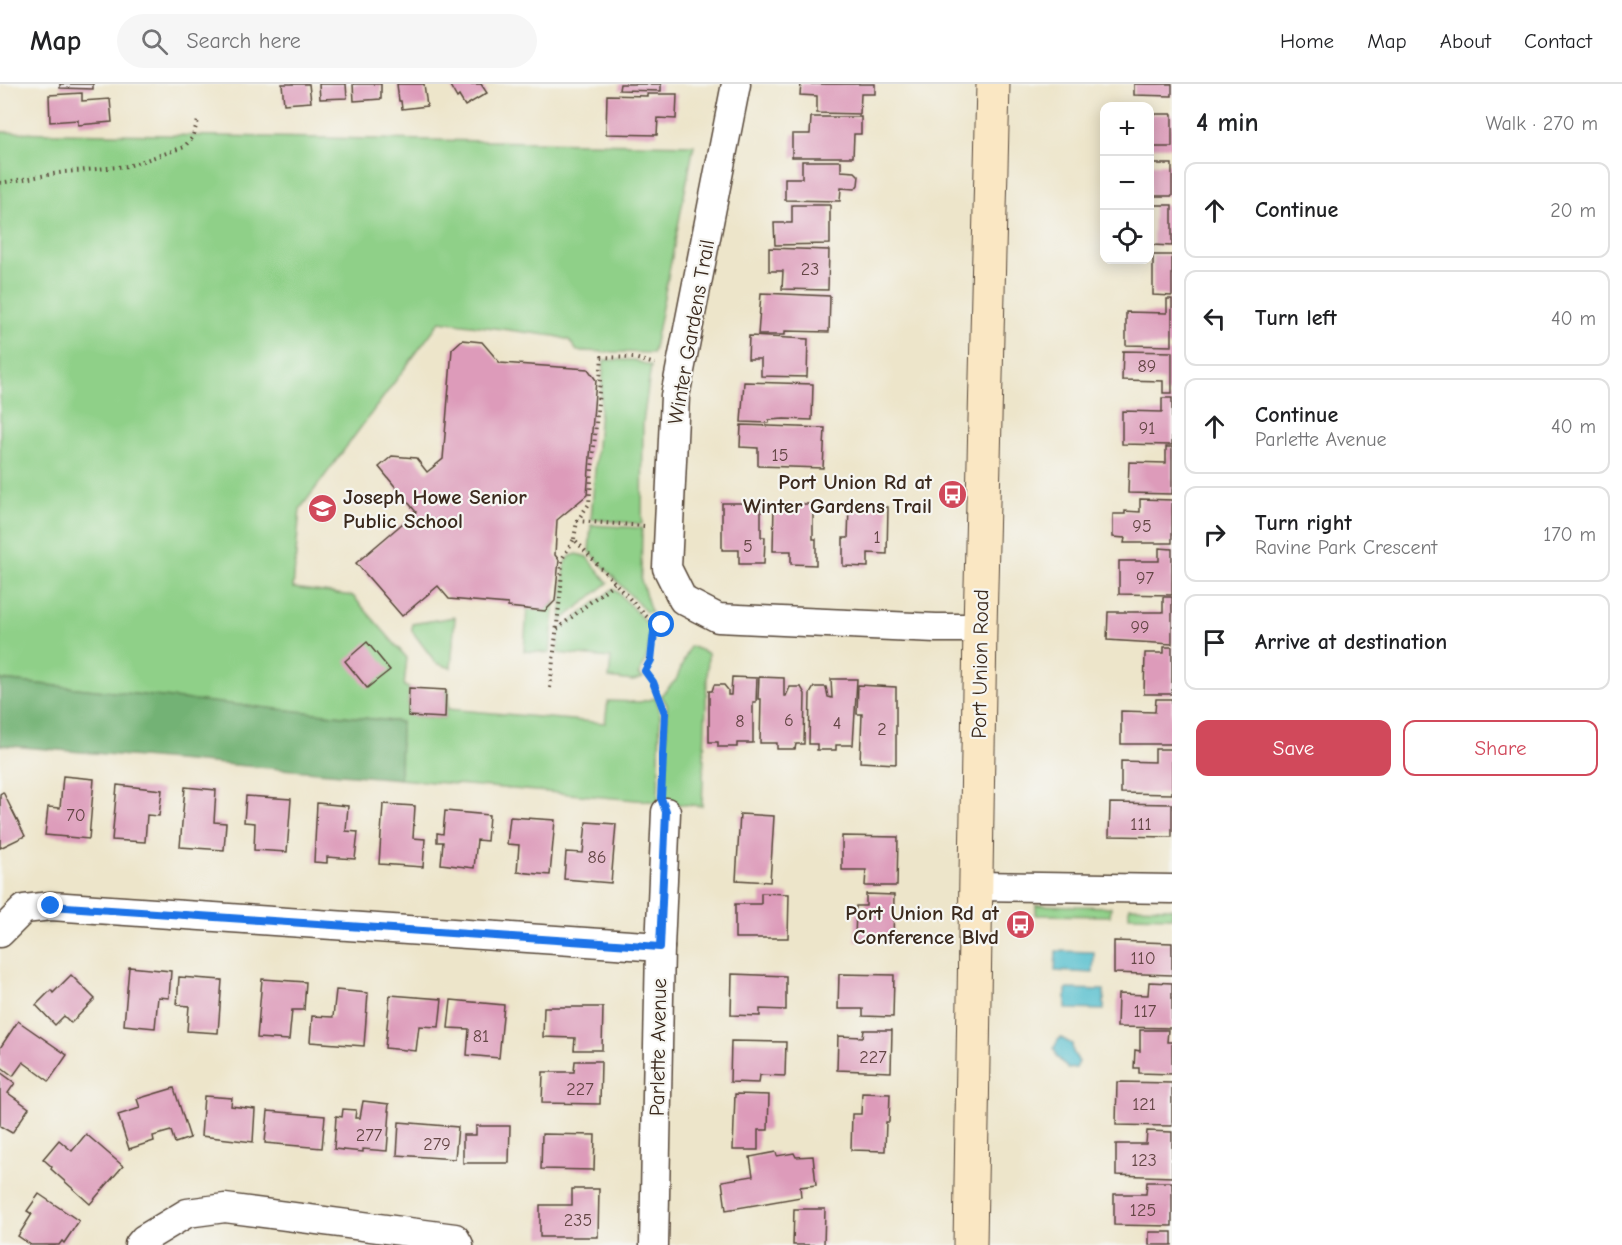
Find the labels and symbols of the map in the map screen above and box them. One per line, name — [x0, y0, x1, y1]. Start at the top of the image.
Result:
street label: Winter Gardens Trail — [663, 238, 719, 426]
house number: 23 — [801, 259, 819, 280]
house number: 89 — [1138, 356, 1156, 377]
house number: 91 — [1139, 418, 1155, 439]
house number: 15 — [772, 445, 788, 466]
place label: Port Union Rd at Winter Gardens Trail — [743, 470, 933, 518]
bus stop icon: Port Union Rd at Winter Gardens Trail — [937, 478, 969, 510]
place label: Joseph Howe Senior Public School — [343, 485, 527, 533]
school or university icon: Joseph Howe Senior Public School — [306, 493, 338, 525]
house number: 95 — [1132, 516, 1152, 537]
house number: 1 — [873, 527, 881, 548]
house number: 5 — [743, 536, 753, 557]
house number: 97 — [1136, 568, 1155, 589]
street label: Port Union Road — [967, 589, 993, 739]
route start — [648, 611, 674, 637]
house number: 99 — [1130, 617, 1150, 638]
house number: 6 — [784, 710, 794, 731]
house number: 8 — [735, 711, 745, 732]
house number: 4 — [833, 713, 841, 734]
house number: 2 — [877, 719, 887, 740]
house number: 70 — [66, 805, 86, 826]
house number: 111 — [1130, 814, 1152, 835]
house number: 86 — [587, 847, 607, 868]
route end — [37, 892, 63, 918]
place label: Port Union Rd at Conference Blvd — [845, 901, 1000, 949]
bus stop icon: Port Union Rd at Conference Blvd — [1004, 909, 1036, 941]
house number: 110 — [1130, 948, 1156, 969]
street label: Parlette Avenue — [645, 978, 671, 1116]
house number: 117 — [1134, 1001, 1157, 1022]
house number: 81 — [473, 1026, 489, 1047]
house number: 227 — [859, 1047, 887, 1068]
house number: 227 — [566, 1079, 594, 1100]
house number: 121 — [1132, 1094, 1156, 1115]
house number: 277 — [356, 1125, 383, 1146]
house number: 279 — [423, 1134, 451, 1155]
house number: 123 — [1131, 1150, 1157, 1171]
house number: 125 — [1130, 1200, 1156, 1221]
house number: 235 — [564, 1210, 592, 1231]

